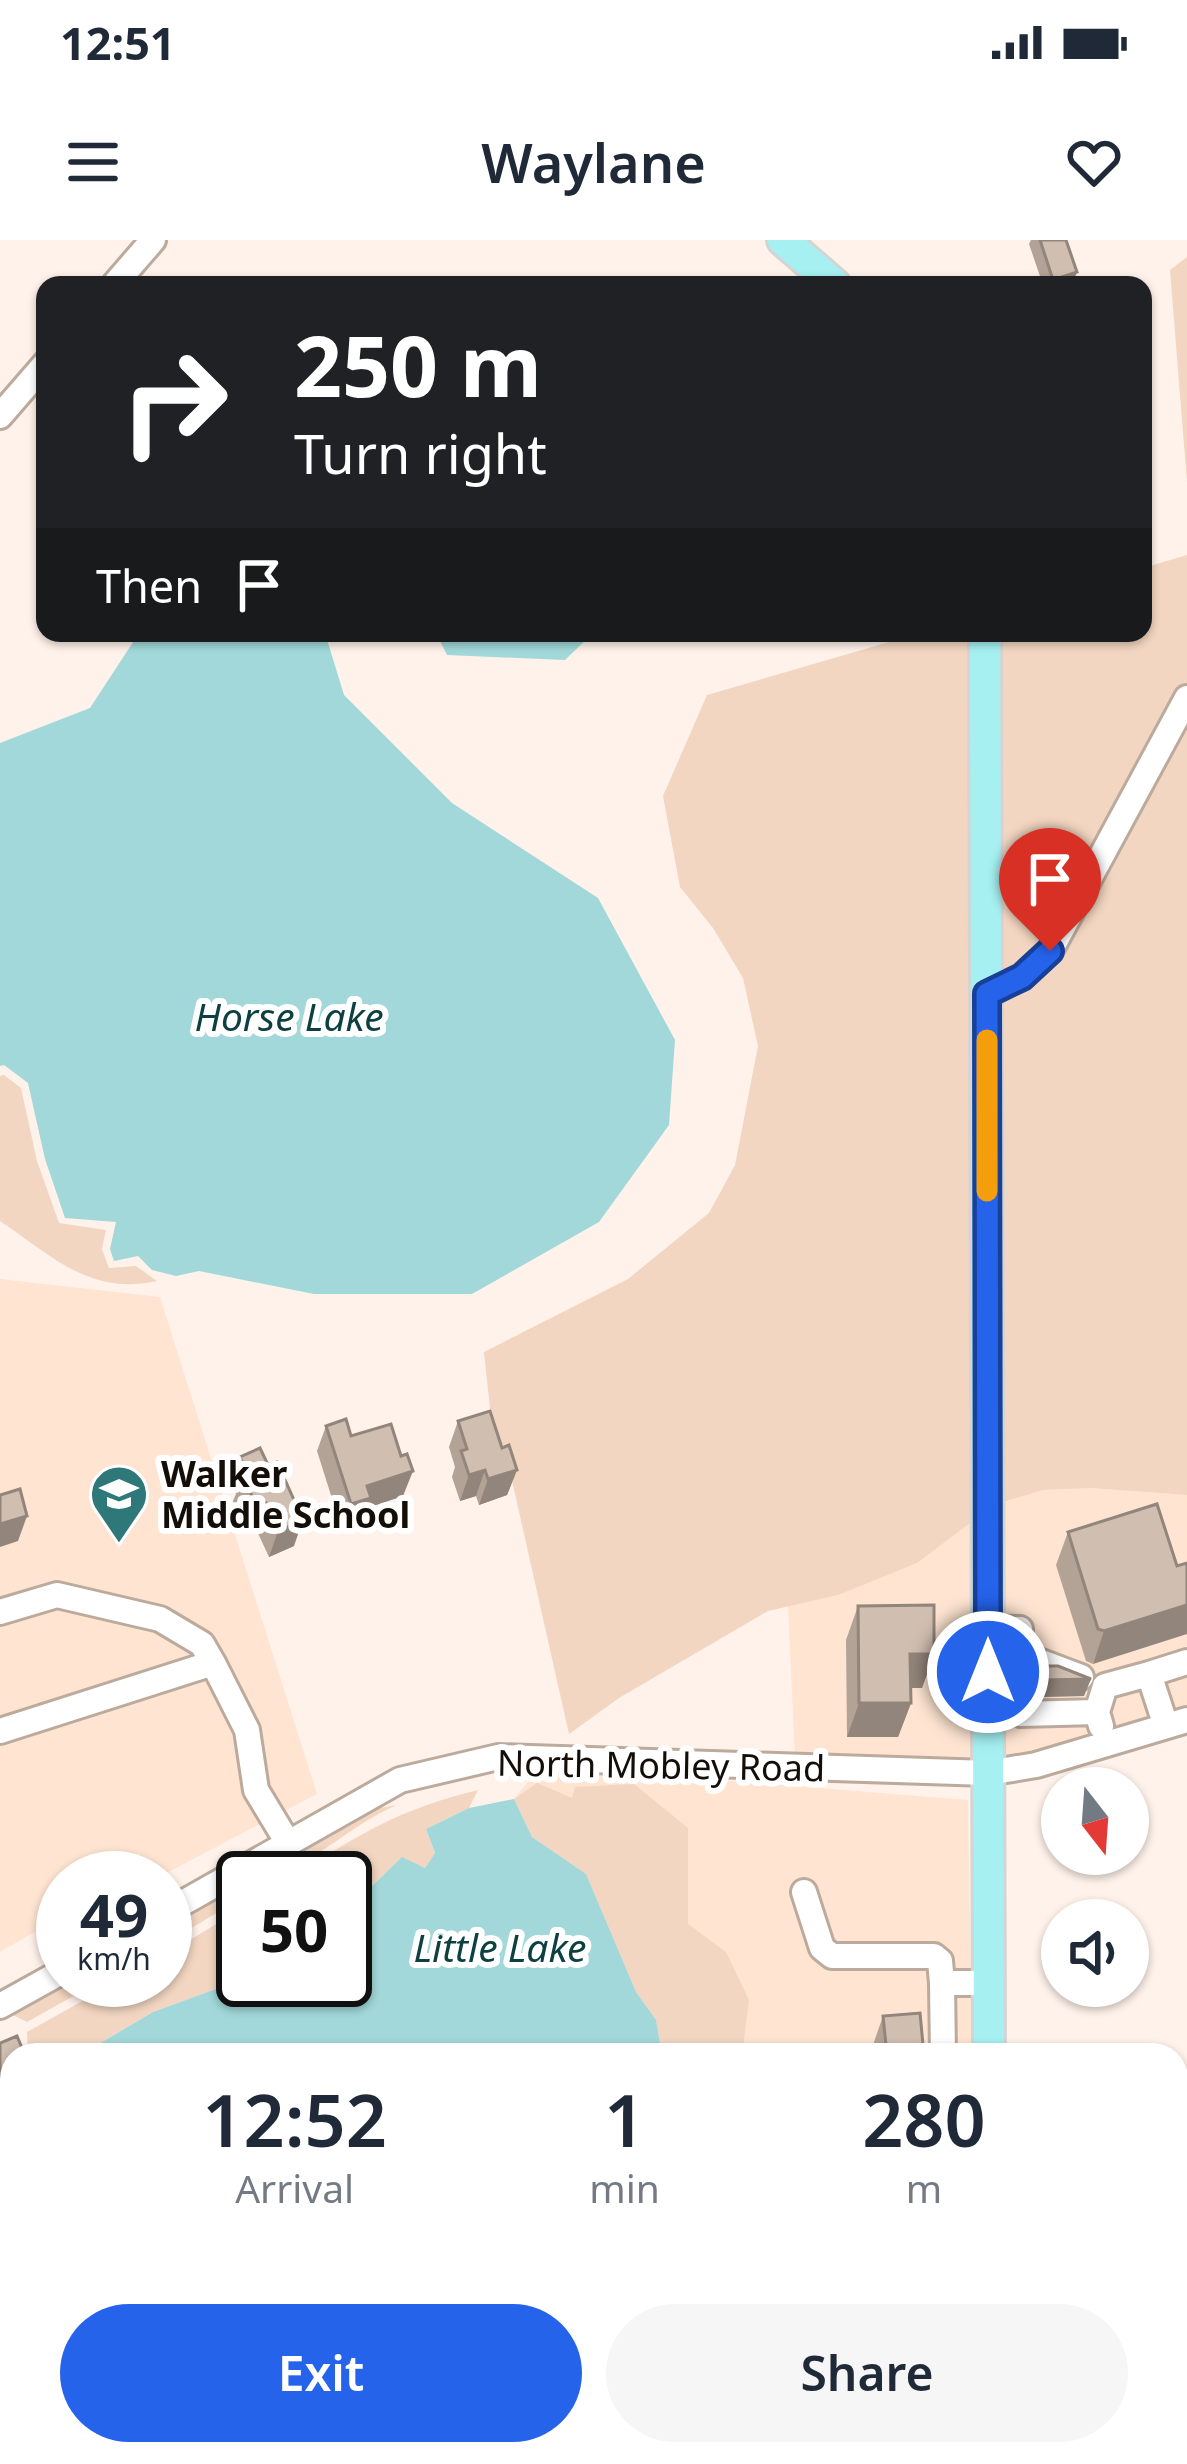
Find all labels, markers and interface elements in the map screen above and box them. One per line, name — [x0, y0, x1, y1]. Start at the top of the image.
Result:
text: 12:51 — [60, 12, 176, 73]
text: Waylane — [481, 125, 706, 199]
icon: menu — [60, 129, 126, 195]
icon: heart — [1061, 129, 1127, 195]
text: 250 m — [294, 307, 542, 422]
icon: right — [96, 324, 252, 480]
text: Turn right — [294, 416, 547, 490]
icon: arrive — [226, 552, 292, 618]
text: Then — [96, 555, 202, 616]
pin — [999, 828, 1101, 951]
icon: arrive — [1017, 846, 1083, 912]
water label: Horse Lake — [194, 989, 384, 1042]
place label: Walker Middle School — [161, 1449, 410, 1539]
school or university icon: Walker Middle School — [88, 1463, 150, 1545]
position arrow — [925, 1609, 1051, 1735]
street label: North Mobley Road — [496, 1738, 826, 1792]
north arrow — [1041, 1767, 1149, 1875]
map controls — [1041, 1767, 1149, 2007]
speed limit sign: 50 — [216, 1851, 372, 2007]
text: 49 — [80, 1873, 148, 1955]
button: sound — [1041, 1899, 1149, 2007]
water label: Little Lake — [413, 1920, 587, 1973]
text: km/h — [77, 1938, 151, 1979]
text: 12:52 — [202, 2070, 387, 2168]
text: 1 — [604, 2070, 645, 2168]
text: 280 — [862, 2070, 986, 2168]
text: Arrival — [235, 2161, 354, 2214]
text: min — [589, 2161, 660, 2214]
text: m — [906, 2161, 942, 2214]
button: Exit — [60, 2304, 582, 2442]
button: Share — [606, 2304, 1128, 2442]

